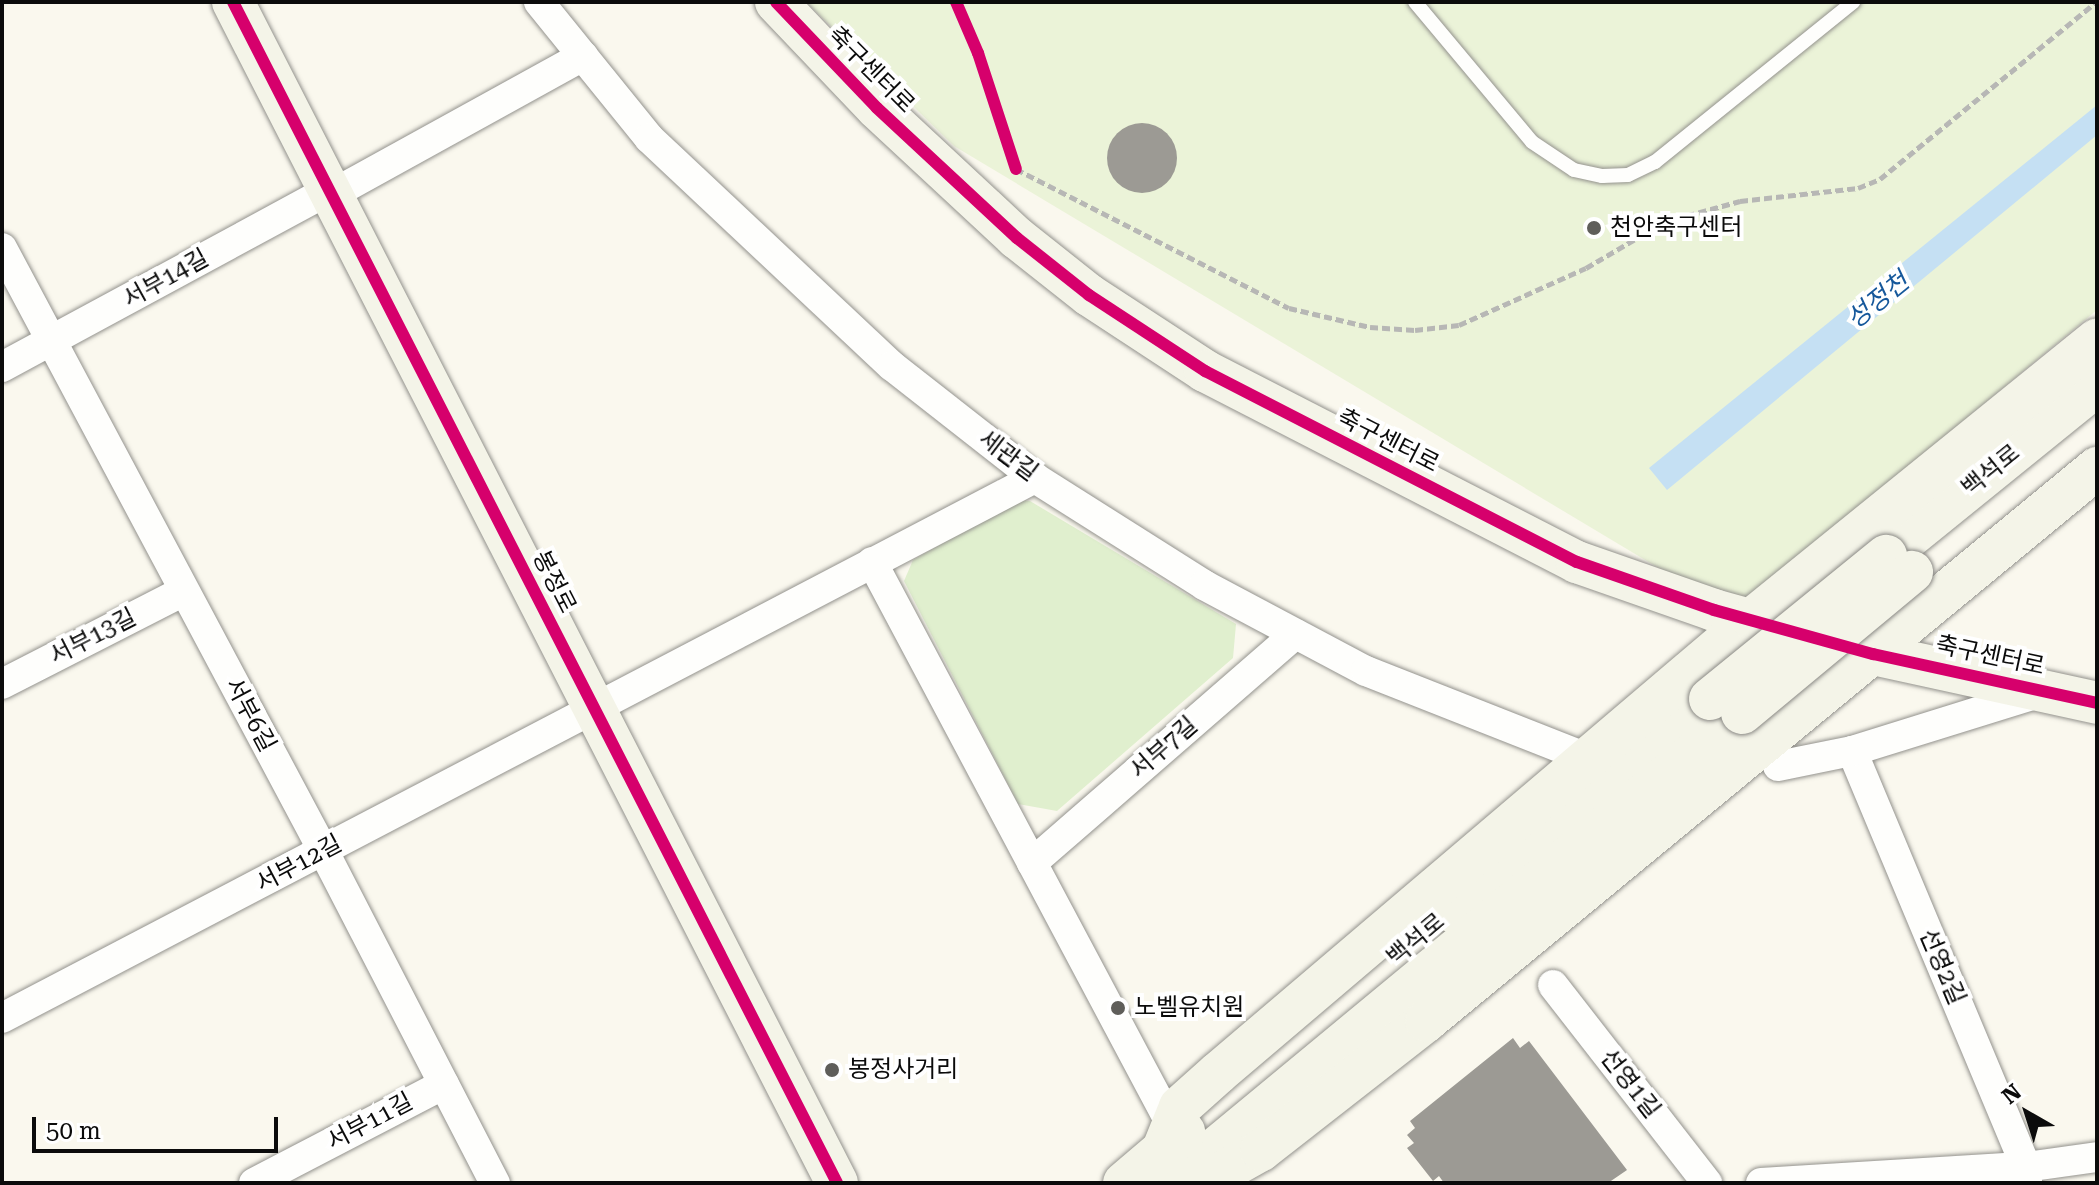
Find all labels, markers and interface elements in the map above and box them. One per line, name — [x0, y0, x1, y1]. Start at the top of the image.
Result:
street label: 축구센터로 — [822, 21, 920, 119]
place label: 천안축구센터 — [1610, 214, 1742, 242]
marker: 천안축구센터 — [1585, 219, 1603, 237]
street label: 서부14길 — [118, 244, 214, 314]
water label: 성정천 — [1840, 266, 1916, 336]
street label: 축구센터로 — [1332, 403, 1444, 479]
street label: 세관길 — [973, 425, 1043, 487]
street label: 백석로 — [1956, 439, 2026, 503]
street label: 봉정로 — [526, 546, 582, 618]
street label: 서부13길 — [45, 603, 141, 671]
street label: 축구센터로 — [1933, 630, 2047, 682]
street label: 서부6길 — [219, 673, 281, 757]
street label: 서부7길 — [1124, 711, 1204, 785]
street label: 서부12길 — [251, 829, 347, 899]
street label: 백석로 — [1381, 908, 1451, 972]
street label: 선영2길 — [1913, 925, 1971, 1009]
place label: 노벨유치원 — [1134, 994, 1244, 1022]
marker: 노벨유치원 — [1109, 999, 1127, 1017]
street label: 선영1길 — [1594, 1044, 1666, 1124]
place label: 봉정사거리 — [848, 1056, 958, 1084]
marker: 봉정사거리 — [823, 1061, 841, 1079]
north arrow — [1987, 1073, 2067, 1153]
text: N — [1997, 1079, 2026, 1109]
street label: 서부11길 — [322, 1087, 418, 1157]
scale bar — [36, 1101, 282, 1151]
text: 50 m — [46, 1117, 101, 1145]

